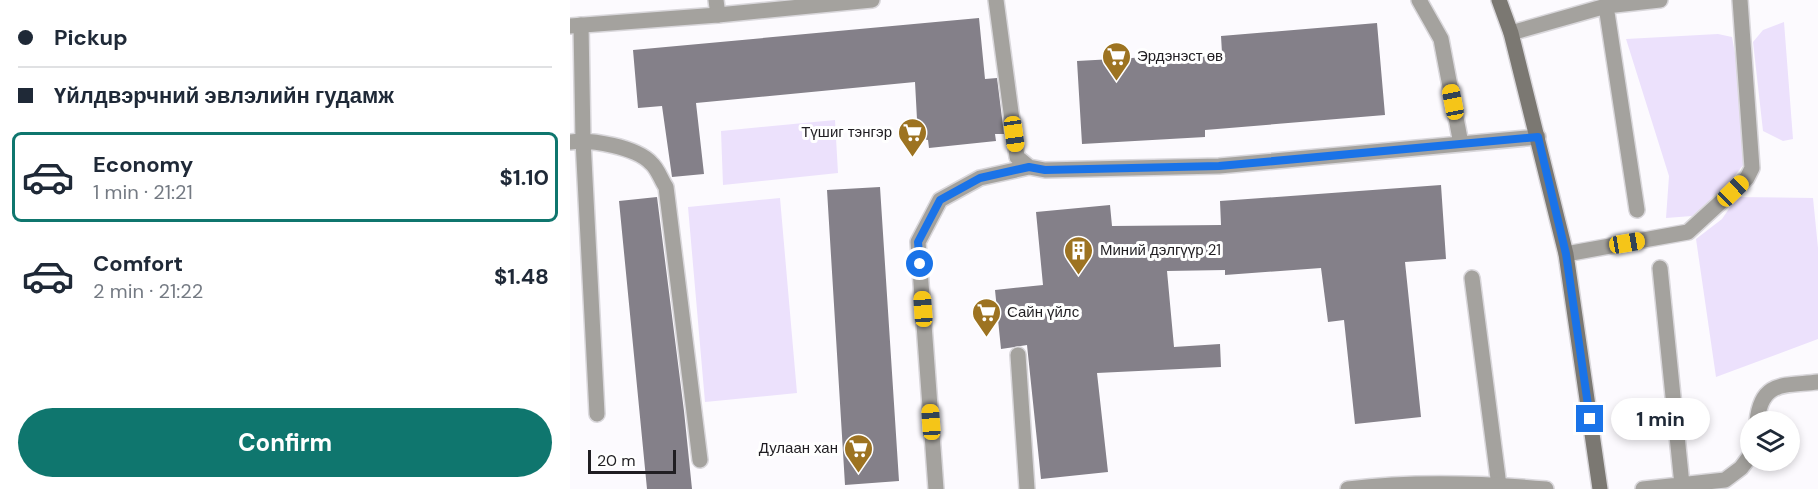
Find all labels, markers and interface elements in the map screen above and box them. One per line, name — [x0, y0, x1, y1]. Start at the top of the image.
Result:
text: Pickup — [54, 23, 128, 52]
supermarket icon: Эрдэнэст өв — [1100, 40, 1132, 82]
place label: Эрдэнэст өв — [1137, 46, 1223, 66]
text: Үйлдвэрчний эвлэлийн гудамж — [54, 81, 394, 110]
car — [1441, 83, 1465, 121]
car — [1003, 115, 1025, 153]
supermarket icon: Түшиг тэнгэр — [897, 116, 929, 158]
place label: Түшиг тэнгэр — [801, 122, 892, 142]
icon: car — [21, 150, 75, 204]
text: Economy — [93, 150, 193, 179]
text: $1.10 — [499, 163, 549, 192]
car — [1714, 172, 1752, 210]
text: 1 min · 21:21 — [93, 179, 193, 205]
car — [1608, 231, 1646, 255]
building icon: Миний дэлгүүр 21 — [1063, 234, 1095, 276]
place label: Миний дэлгүүр 21 — [1100, 240, 1221, 260]
icon: car — [21, 249, 75, 303]
text: Comfort — [93, 249, 183, 278]
route start — [906, 250, 933, 277]
text: $1.48 — [494, 262, 549, 291]
text: 2 min · 21:22 — [93, 278, 203, 304]
car — [913, 290, 933, 328]
supermarket icon: Сайн үйлс — [970, 296, 1002, 338]
place label: Сайн үйлс — [1007, 302, 1080, 322]
callout: 1 min — [1611, 398, 1710, 440]
car — [921, 403, 941, 441]
route end — [1576, 405, 1603, 432]
text: 1 min — [1636, 406, 1685, 432]
button: Confirm — [18, 408, 552, 477]
map controls — [1740, 411, 1800, 471]
button: layers — [1740, 411, 1800, 471]
supermarket icon: Дулаан хан — [843, 432, 875, 474]
place label: Дулаан хан — [759, 438, 838, 458]
scale bar — [588, 447, 676, 474]
text: 20 m — [597, 450, 636, 471]

